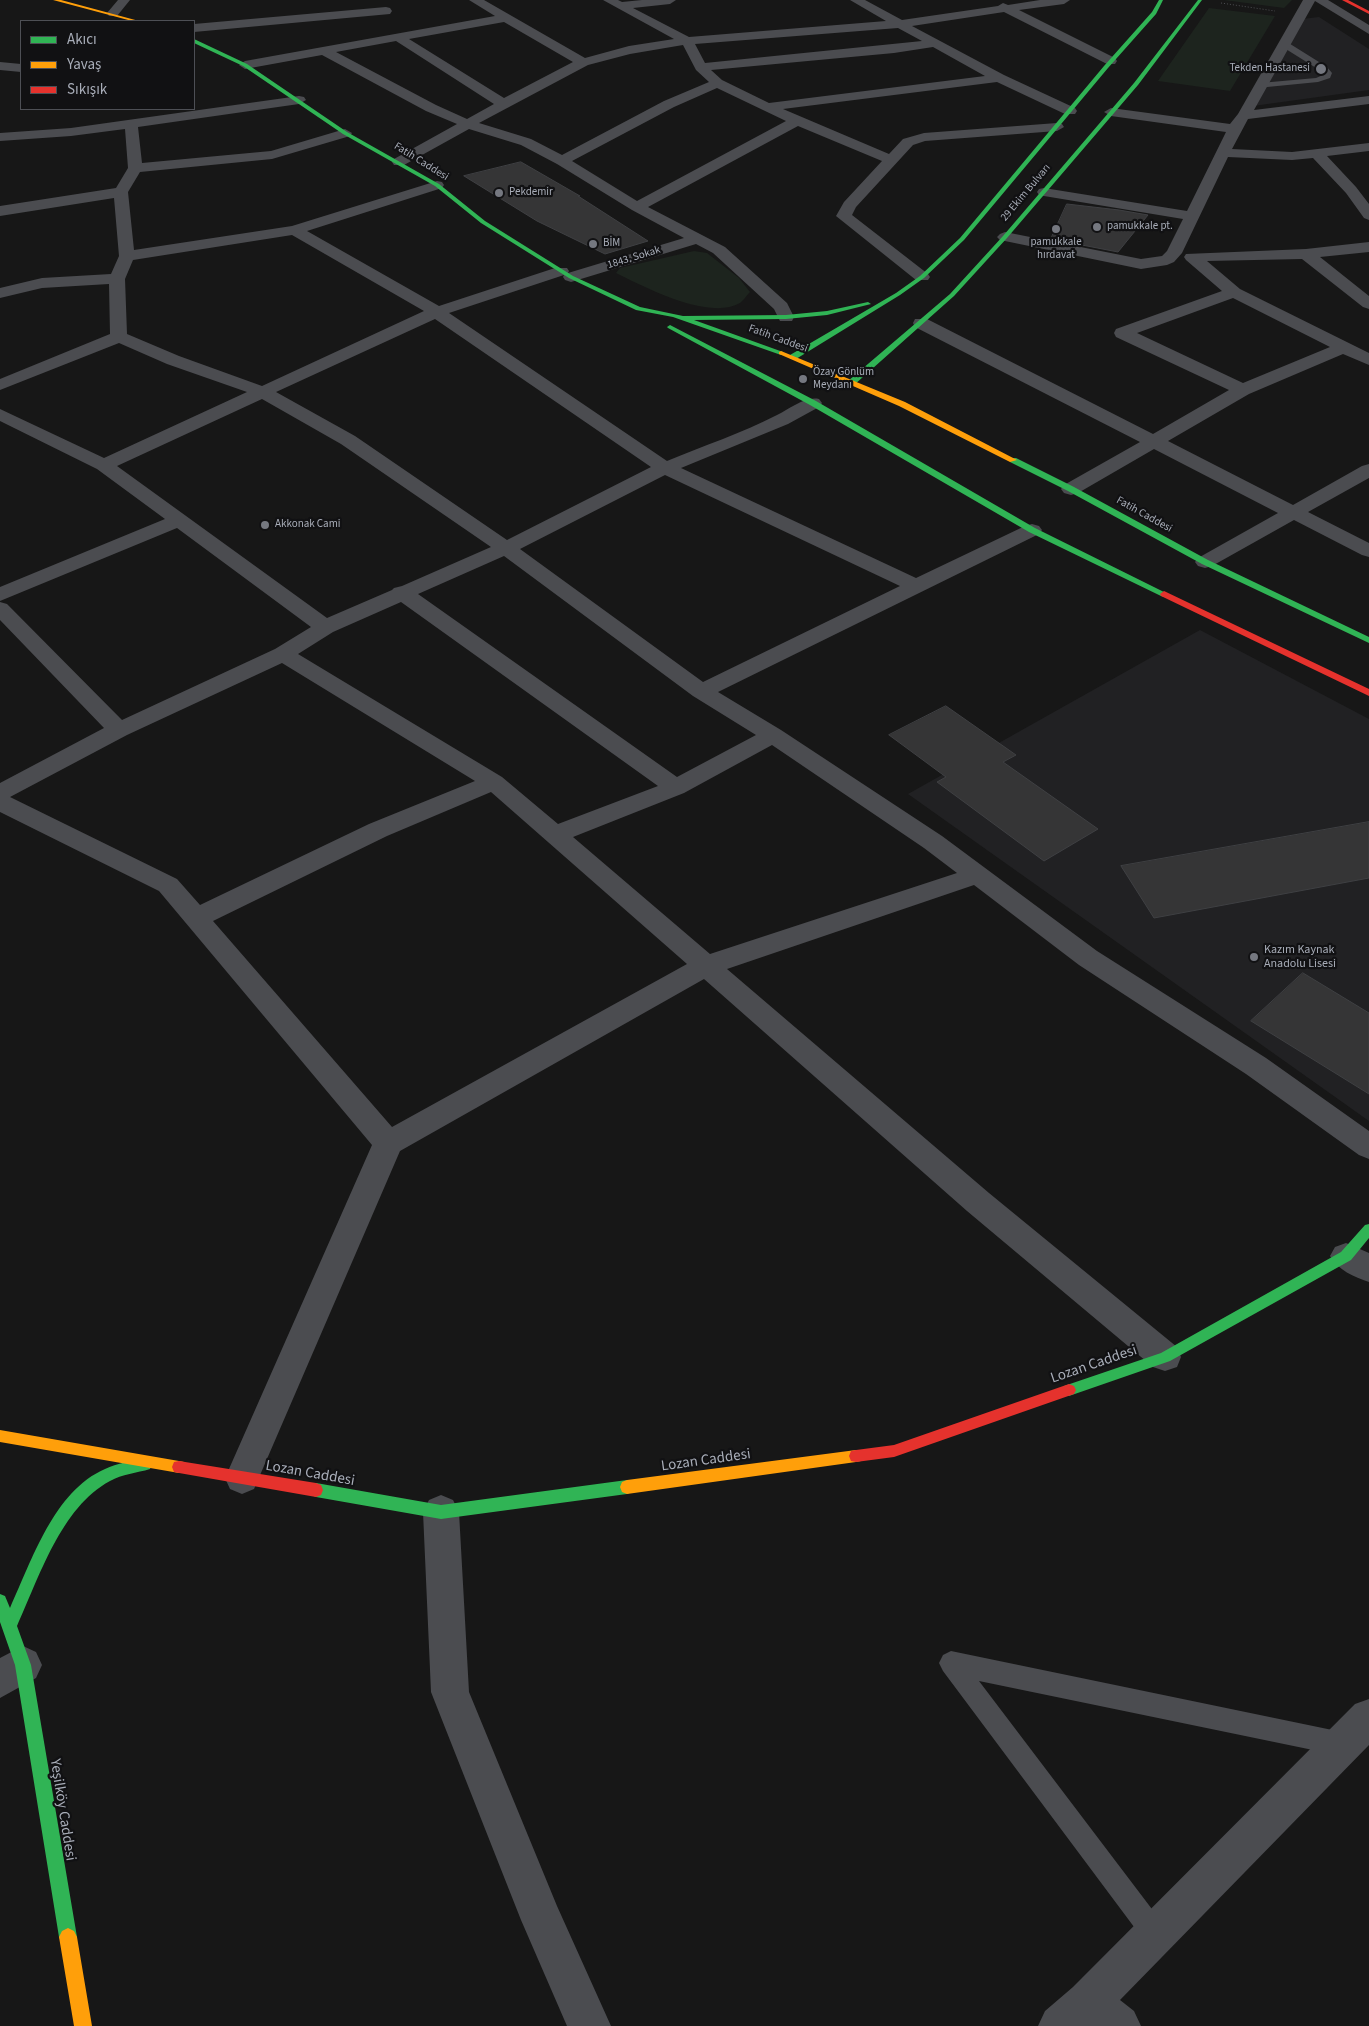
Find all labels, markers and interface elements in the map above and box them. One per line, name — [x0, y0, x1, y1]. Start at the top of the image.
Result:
legend — [20, 20, 195, 110]
text: Akıcı — [67, 29, 97, 50]
text: Yavaş — [67, 54, 101, 75]
place label: Tekden Hastanesi — [1229, 62, 1310, 76]
marker: Tekden Hastanesi — [1314, 62, 1328, 76]
text: Sıkışık — [67, 79, 107, 100]
street label: Fatih Caddesi — [391, 140, 451, 184]
street label: 29 Ekim Bulvarı — [998, 162, 1054, 224]
place label: Pekdemir — [509, 186, 553, 200]
marker: Pekdemir — [493, 187, 505, 199]
place label: pamukkale pt. — [1107, 220, 1173, 234]
marker: pamukkale pt. — [1091, 221, 1103, 233]
marker: pamukkale hırdavat — [1050, 223, 1062, 235]
place label: pamukkale hırdavat — [1030, 236, 1082, 262]
place label: BİM — [603, 237, 620, 251]
marker: BİM — [587, 238, 599, 250]
street label: 1843. Sokak — [606, 244, 662, 272]
street label: Fatih Caddesi — [747, 322, 809, 356]
place label: Özay Gönlüm Meydanı — [813, 366, 874, 392]
marker: Özay Gönlüm Meydanı — [797, 373, 809, 385]
street label: Fatih Caddesi — [1114, 494, 1174, 536]
place label: Akkonak Cami — [275, 518, 340, 532]
marker: Akkonak Cami — [259, 519, 271, 531]
place label: Kazım Kaynak Anadolu Lisesi — [1264, 943, 1336, 971]
marker: Kazım Kaynak Anadolu Lisesi — [1248, 951, 1260, 963]
street label: Lozan Caddesi — [1048, 1342, 1140, 1388]
street label: Lozan Caddesi — [660, 1446, 752, 1476]
street label: Lozan Caddesi — [264, 1457, 356, 1491]
street label: Yeşilköy Caddesi — [45, 1758, 79, 1862]

